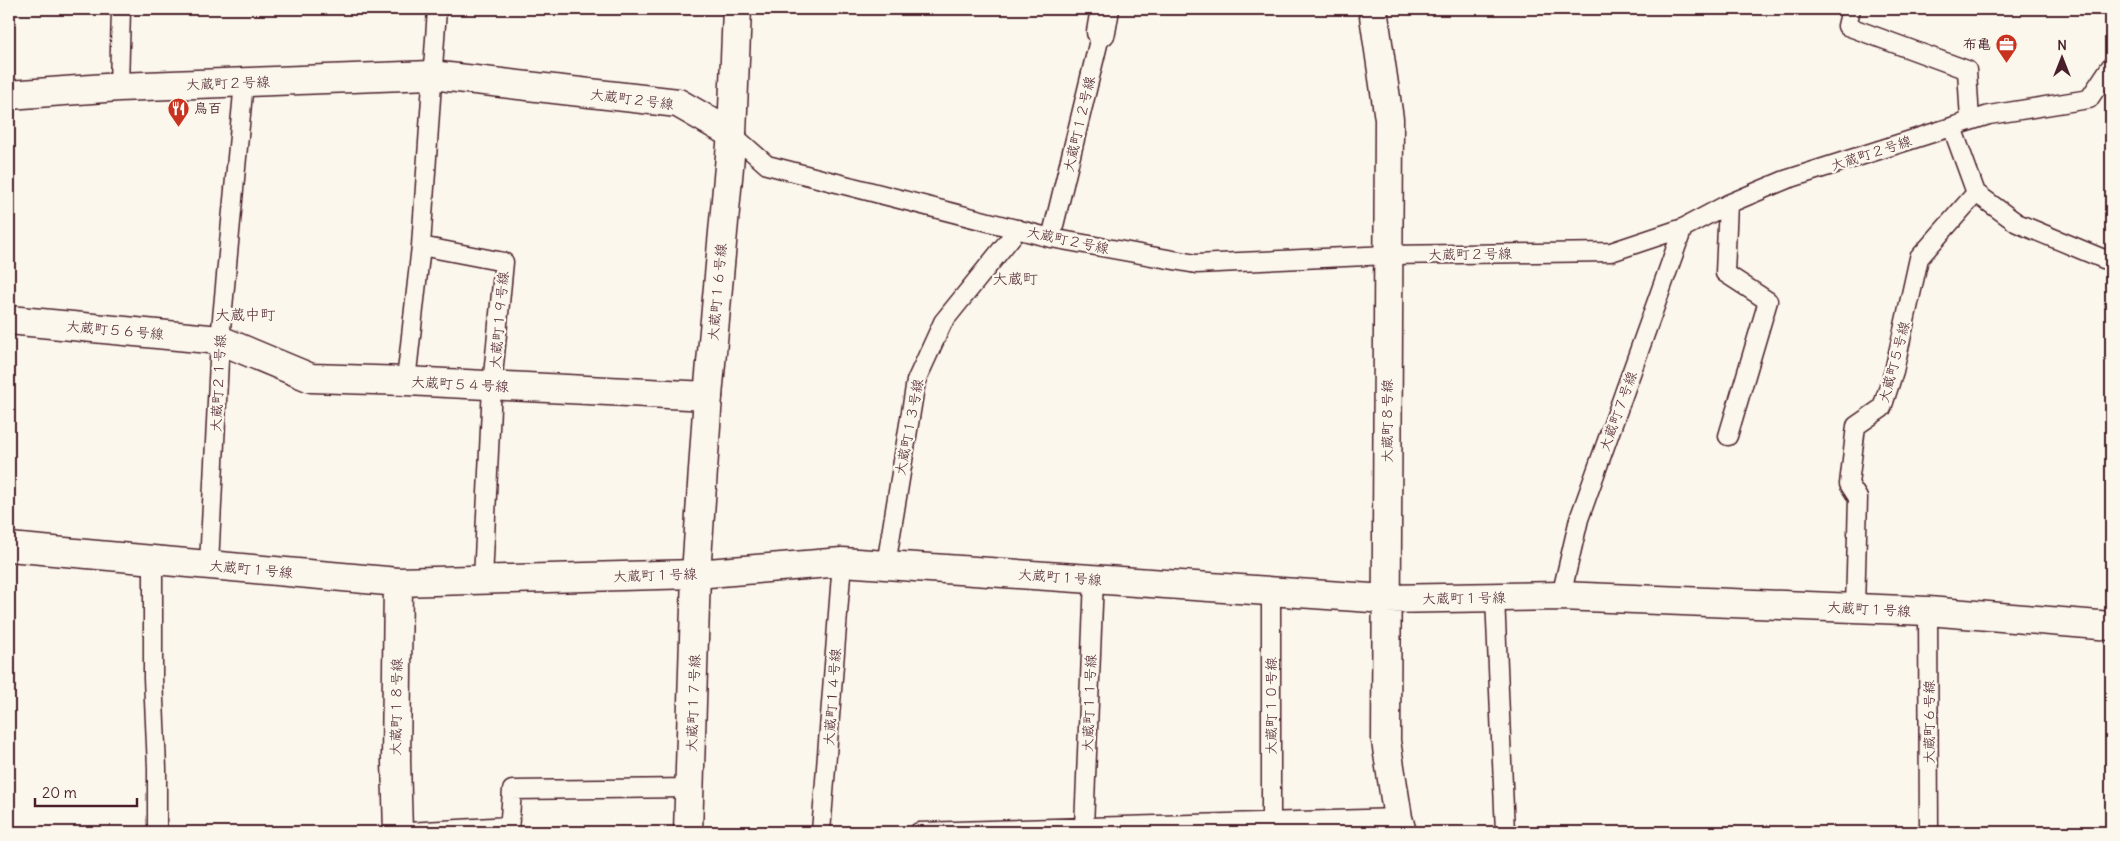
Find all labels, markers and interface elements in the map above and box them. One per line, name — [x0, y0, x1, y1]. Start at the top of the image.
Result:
office icon: 布亀 — [1995, 32, 2019, 63]
north arrow — [2038, 32, 2088, 82]
place label: 布亀 — [1963, 35, 1991, 53]
text: N — [2057, 36, 2067, 54]
street label: 大蔵町２号線 — [186, 73, 270, 93]
street label: 大蔵町１２号線 — [1059, 74, 1099, 174]
street label: 大蔵町２号線 — [589, 85, 675, 113]
restaurant icon: 鳥百 — [166, 96, 190, 127]
place label: 鳥百 — [194, 99, 222, 117]
street label: 大蔵町２号線 — [1828, 131, 1914, 175]
street label: 大蔵町２号線 — [1025, 222, 1111, 258]
street label: 大蔵町１６号線 — [704, 242, 730, 342]
street label: 大蔵町２号線 — [1428, 244, 1512, 264]
district label: 大蔵町 — [992, 269, 1038, 288]
street label: 大蔵町１９号線 — [486, 270, 512, 370]
district label: 大蔵中町 — [215, 305, 276, 324]
street label: 大蔵町５６号線 — [65, 317, 165, 343]
street label: 大蔵町５号線 — [1874, 319, 1914, 405]
street label: 大蔵町２１号線 — [206, 334, 230, 432]
street label: 大蔵町７号線 — [1595, 368, 1641, 454]
street label: 大蔵町５４号線 — [411, 372, 509, 396]
street label: 大蔵町１３号線 — [891, 377, 927, 477]
street label: 大蔵町８号線 — [1378, 379, 1396, 463]
street label: 大蔵町１号線 — [208, 556, 294, 582]
street label: 大蔵町１号線 — [613, 565, 697, 585]
street label: 大蔵町１号線 — [1017, 565, 1103, 589]
street label: 大蔵町１号線 — [1422, 588, 1506, 608]
street label: 大蔵町１号線 — [1827, 598, 1911, 620]
street label: 大蔵町１４号線 — [820, 647, 844, 747]
street label: 大蔵町１７号線 — [682, 654, 704, 752]
street label: 大蔵町１１号線 — [1078, 654, 1100, 752]
street label: 大蔵町１０号線 — [1262, 657, 1280, 755]
street label: 大蔵町１８号線 — [386, 658, 406, 756]
street label: 大蔵町６号線 — [1920, 680, 1938, 764]
scale bar — [35, 776, 138, 808]
text: 20 m — [42, 783, 77, 802]

